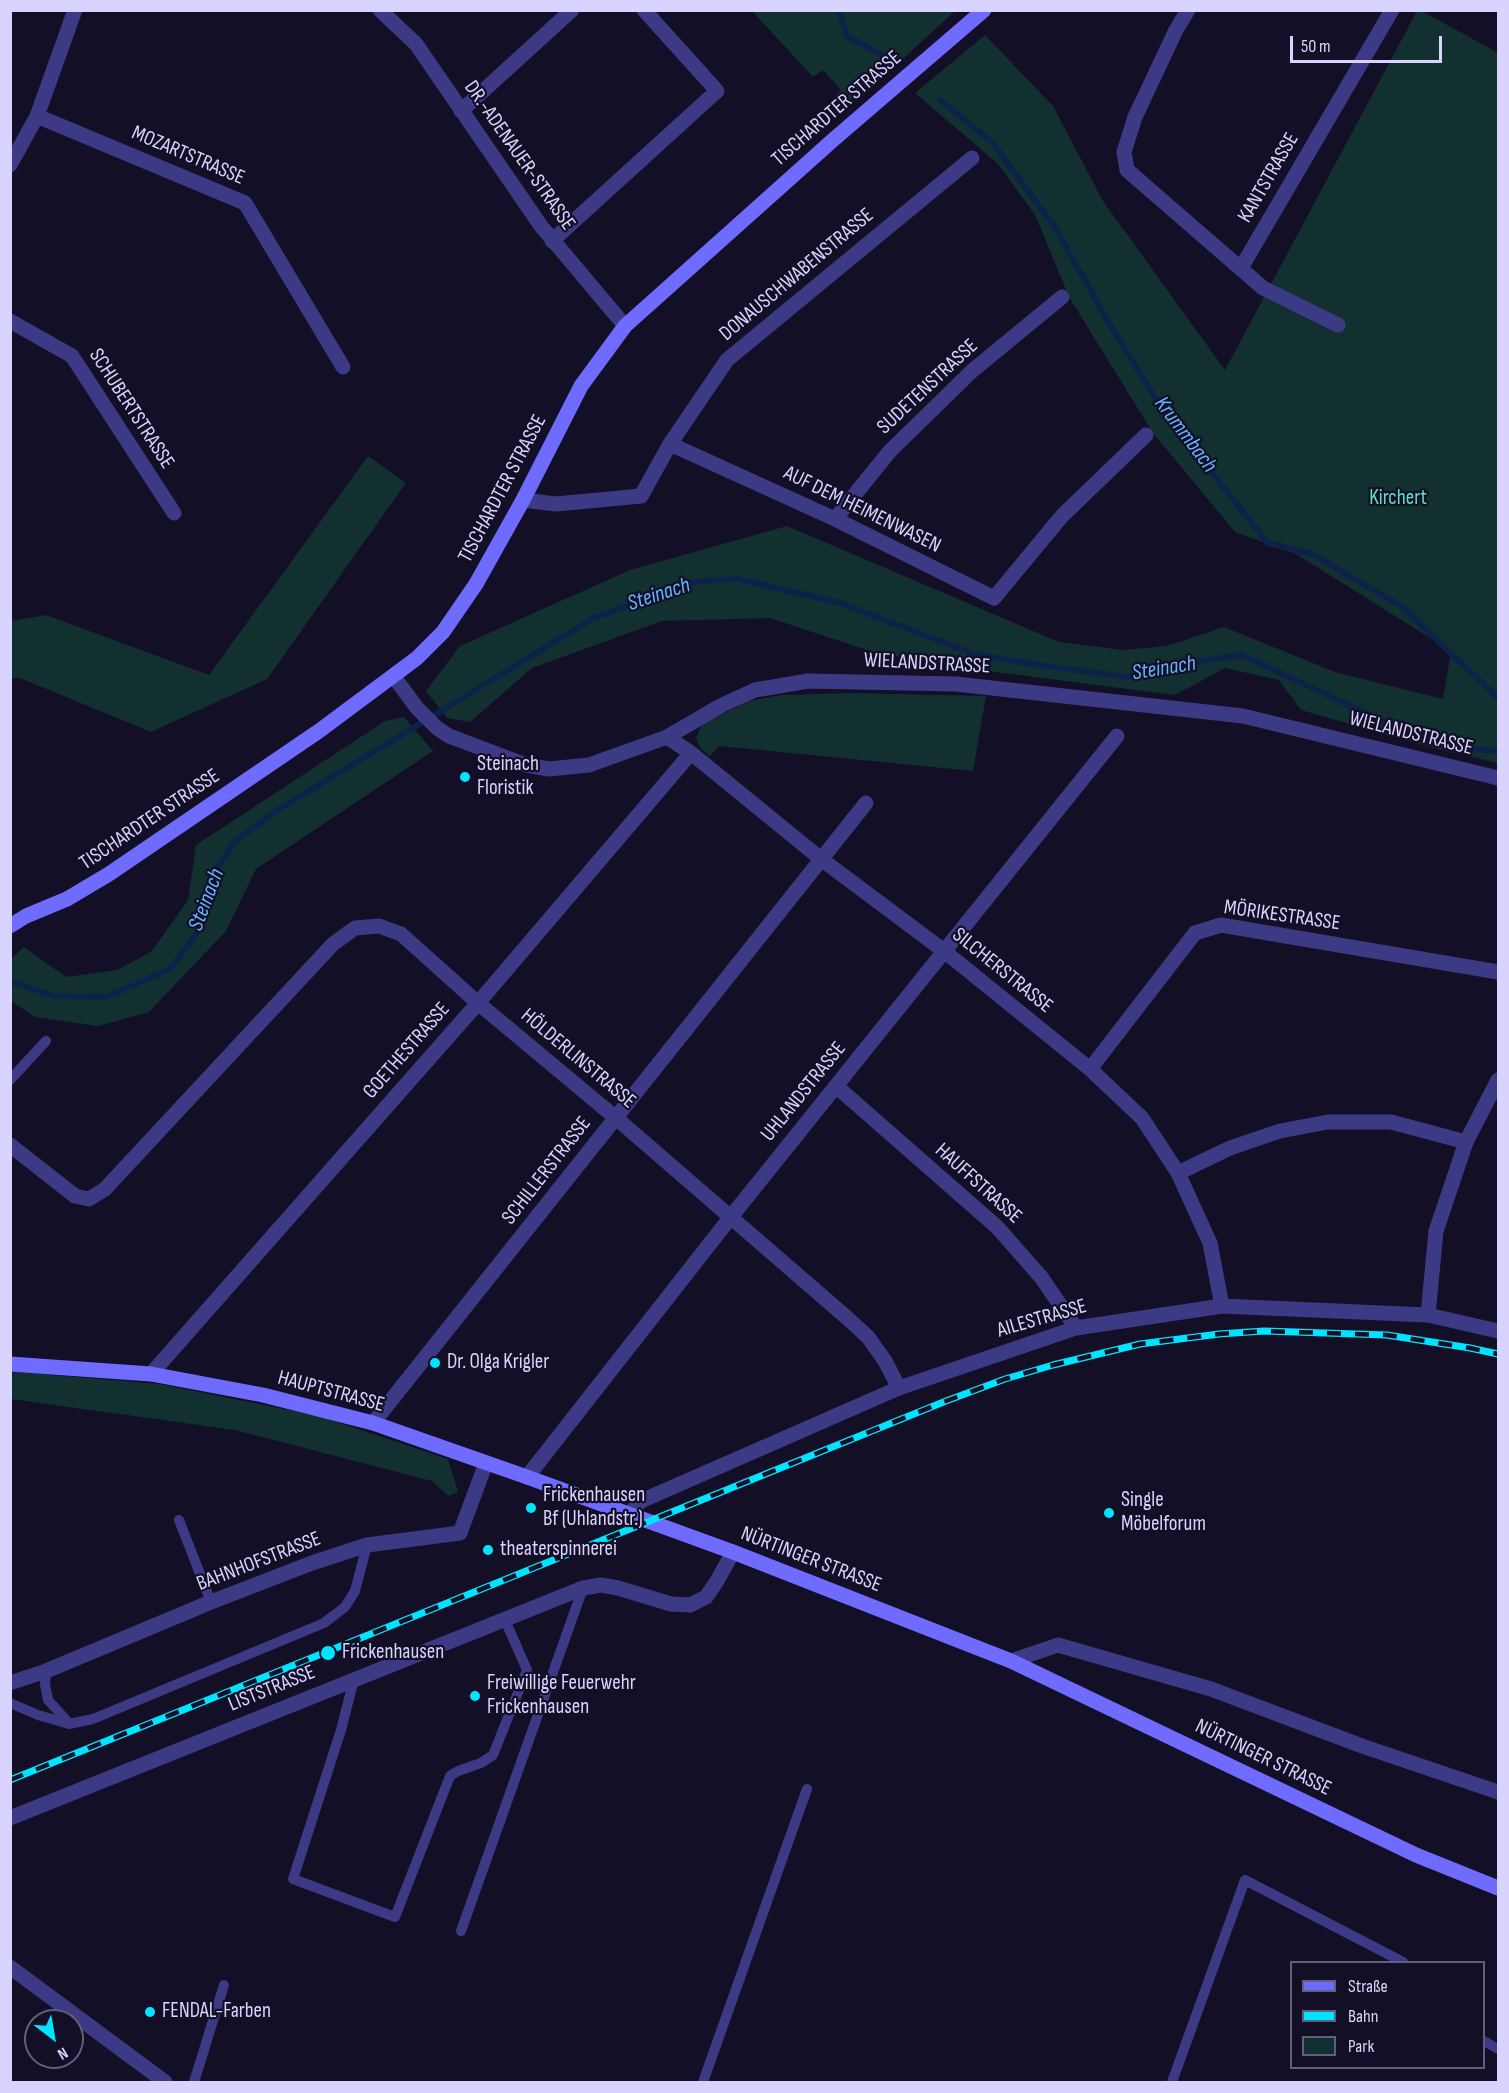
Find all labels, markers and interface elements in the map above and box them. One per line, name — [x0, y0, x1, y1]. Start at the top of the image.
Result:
scale bar — [1293, 24, 1444, 62]
text: 50 m — [1301, 36, 1331, 57]
street label: TISCHARDTER STRASSE — [767, 46, 907, 172]
street label: DR.-ADENAUER-STRASSE — [458, 76, 580, 236]
street label: MOZARTSTRASSE — [128, 121, 248, 191]
street label: KANTSTRASSE — [1233, 128, 1305, 228]
street label: DONAUSCHWABENSTRASSE — [715, 203, 879, 347]
street label: SUDETENSTRASSE — [872, 334, 984, 440]
street label: SCHUBERTSTRASSE — [83, 344, 179, 474]
water label: Krummbach — [1148, 392, 1222, 478]
street label: TISCHARDTER STRASSE — [453, 411, 553, 567]
street label: AUF DEM HEIMENWASEN — [779, 461, 945, 559]
park label: Kirchert — [1369, 486, 1427, 512]
water label: Steinach — [624, 573, 694, 617]
street label: WIELANDSTRASSE — [863, 648, 991, 680]
water label: Steinach — [1130, 651, 1198, 687]
street label: WIELANDSTRASSE — [1347, 706, 1475, 762]
place label: Steinach Floristik — [477, 752, 539, 802]
street label: TISCHARDTER STRASSE — [75, 764, 225, 876]
marker: Steinach Floristik — [458, 770, 472, 784]
water label: Steinach — [183, 865, 231, 935]
street label: MÖRIKESTRASSE — [1222, 895, 1342, 937]
street label: SILCHERSTRASSE — [947, 923, 1057, 1019]
street label: GOETHESTRASSE — [358, 998, 456, 1104]
street label: HÖLDERLINSTRASSE — [515, 1004, 641, 1114]
street label: UHLANDSTRASSE — [756, 1037, 852, 1147]
street label: SCHILLERSTRASSE — [497, 1112, 597, 1230]
street label: HAUFFSTRASSE — [929, 1138, 1027, 1230]
street label: AILESTRASSE — [994, 1294, 1090, 1344]
place label: Dr. Olga Krigler — [447, 1350, 549, 1376]
marker: Dr. Olga Krigler — [428, 1356, 442, 1370]
street label: HAUPTSTRASSE — [275, 1366, 387, 1418]
place label: Frickenhausen Bf (Uhlandstr.) — [543, 1483, 645, 1533]
place label: Single Möbelforum — [1121, 1488, 1206, 1538]
marker: Frickenhausen Bf (Uhlandstr.) — [524, 1501, 538, 1515]
marker: Single Möbelforum — [1102, 1506, 1116, 1520]
street label: NÜRTINGER STRASSE — [737, 1522, 885, 1598]
street label: BAHNHOFSTRASSE — [193, 1527, 325, 1597]
place label: theaterspinnerei — [500, 1537, 617, 1563]
marker: theaterspinnerei — [481, 1543, 495, 1557]
place label: Frickenhausen — [342, 1640, 444, 1666]
marker: Frickenhausen — [319, 1644, 337, 1662]
street label: LISTSTRASSE — [225, 1660, 319, 1718]
place label: Freiwillige Feuerwehr Frickenhausen — [487, 1671, 636, 1721]
marker: Freiwillige Feuerwehr Frickenhausen — [468, 1689, 482, 1703]
street label: NÜRTINGER STRASSE — [1191, 1714, 1335, 1802]
legend — [1290, 1961, 1485, 2069]
text: Straße — [1348, 1976, 1388, 1997]
place label: FENDAL-Farben — [162, 1999, 271, 2025]
marker: FENDAL-Farben — [143, 2005, 157, 2019]
text: Bahn — [1348, 2006, 1378, 2027]
north arrow — [24, 2009, 84, 2069]
text: Park — [1348, 2036, 1374, 2057]
text: N — [54, 2043, 71, 2063]

